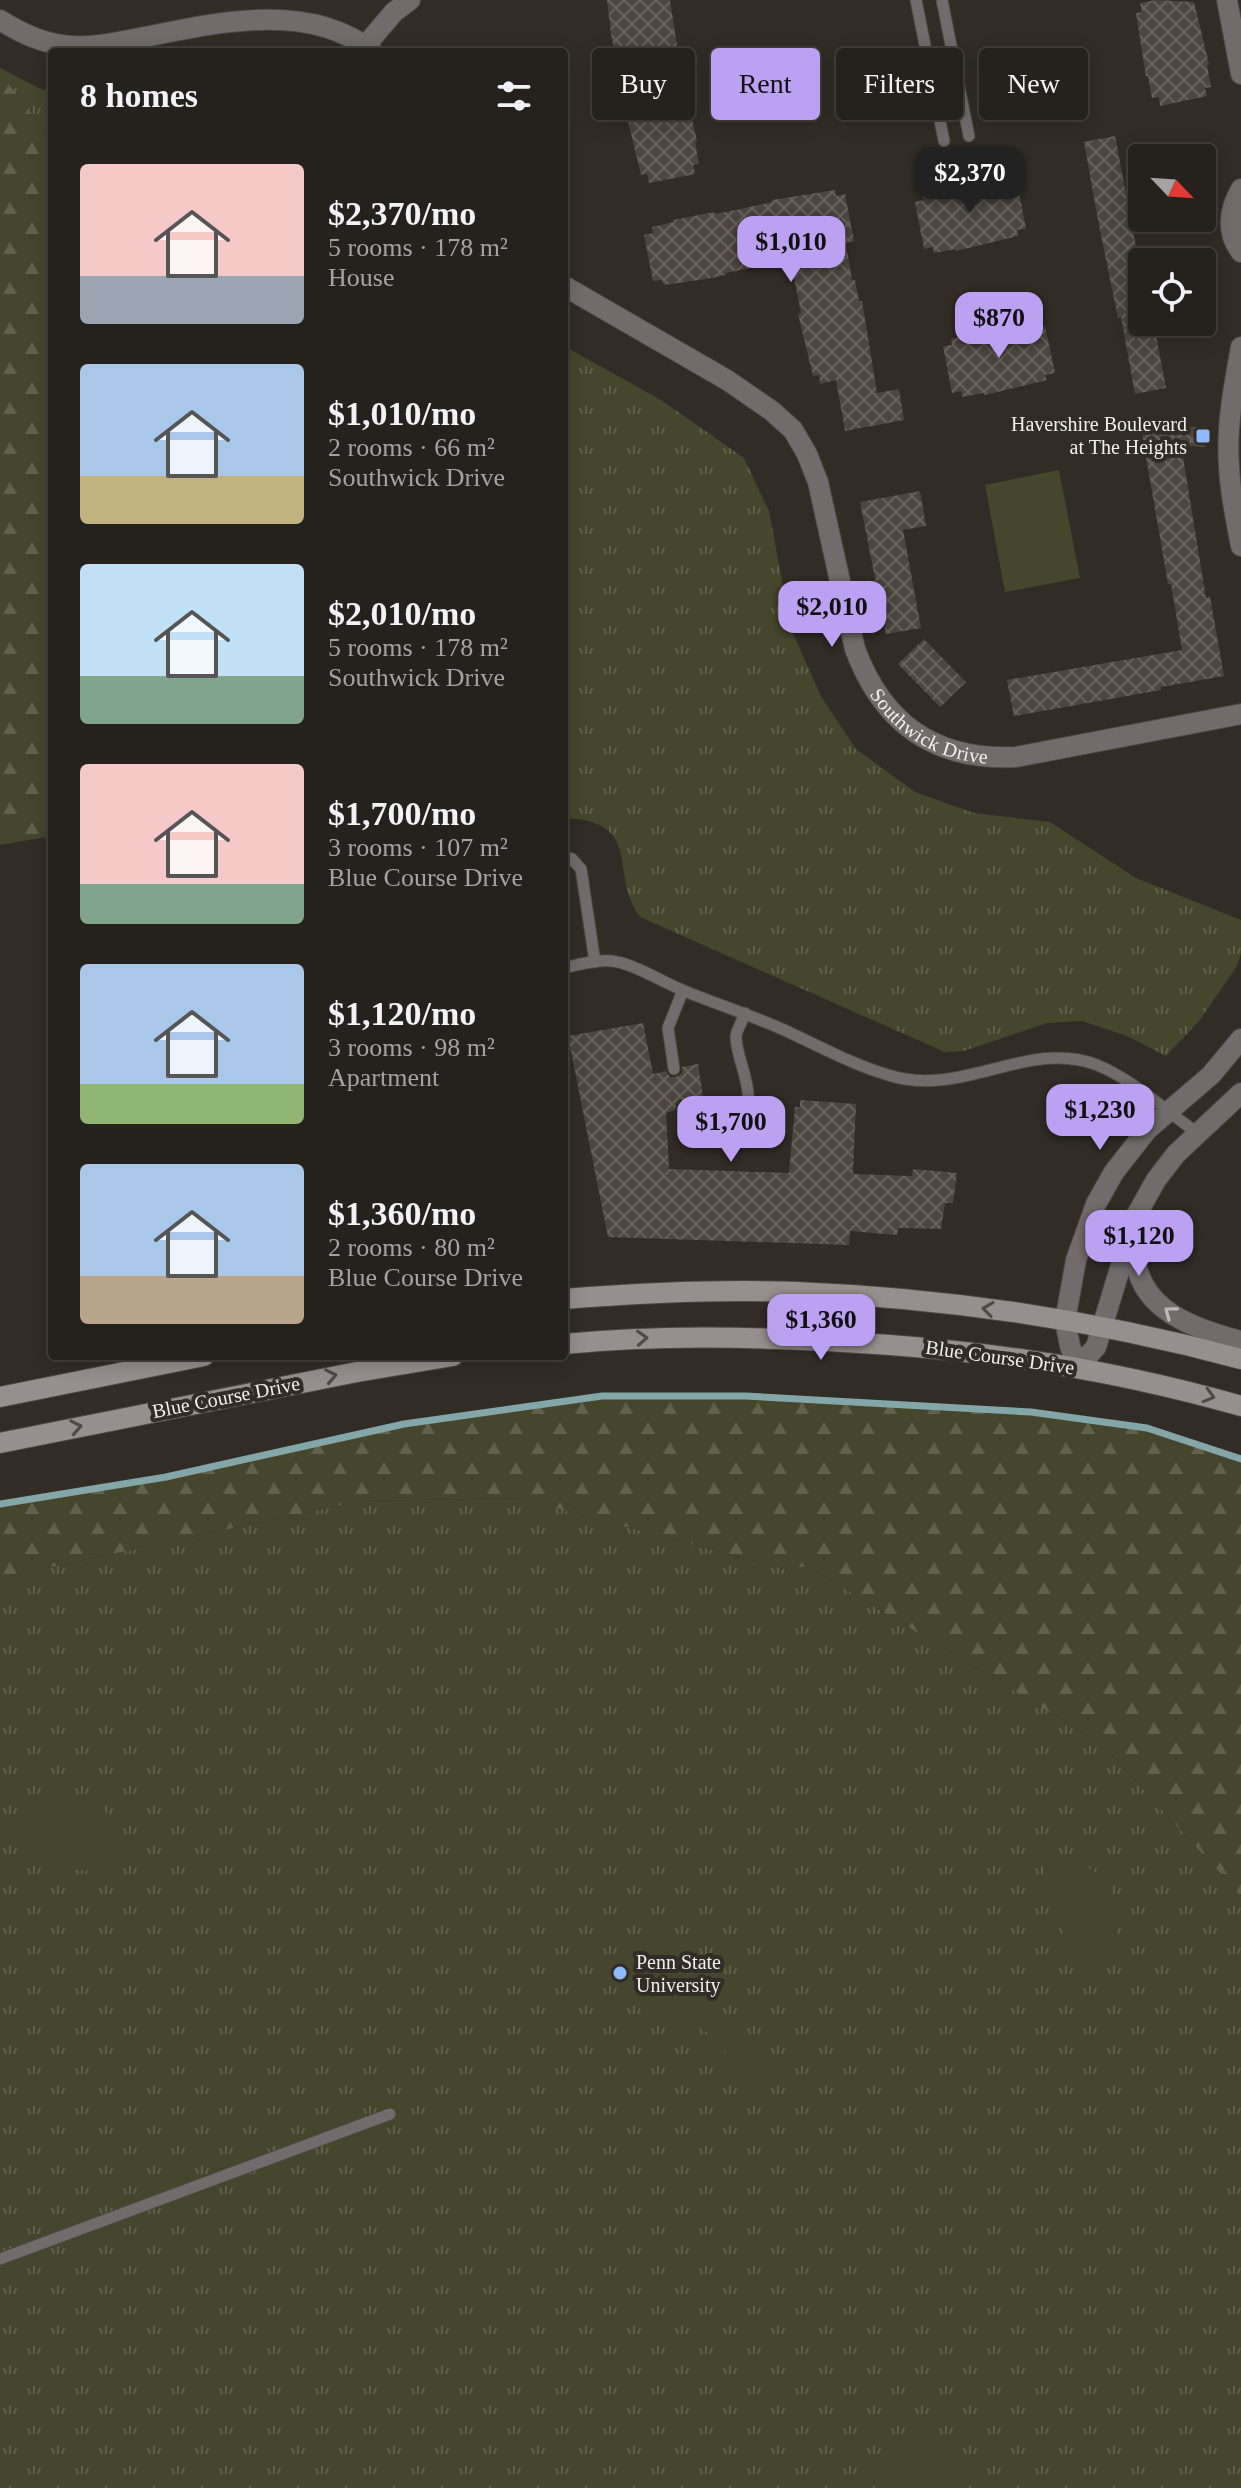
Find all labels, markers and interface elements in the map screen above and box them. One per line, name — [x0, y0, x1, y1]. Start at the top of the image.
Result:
chip: Buy — [592, 48, 695, 120]
chip: Rent — [711, 48, 820, 120]
chip: Filters — [836, 48, 963, 120]
chip: New — [979, 48, 1088, 120]
icon: filters — [492, 74, 536, 118]
text: 8 homes — [80, 77, 198, 114]
north arrow — [1128, 144, 1216, 232]
map controls — [1128, 144, 1216, 336]
pin: $2,370 — [905, 147, 1035, 215]
text: $2,370 — [934, 158, 1006, 187]
text: $2,370/mo — [328, 195, 476, 232]
icon: home — [144, 196, 240, 292]
pin: $1,010 — [726, 216, 856, 284]
text: $1,010 — [755, 227, 827, 256]
text: 5 rooms · 178 m² — [328, 233, 508, 262]
button: locate — [1128, 248, 1216, 336]
text: House — [328, 263, 394, 292]
pin: $870 — [952, 292, 1046, 360]
text: $870 — [973, 303, 1025, 332]
text: $1,010/mo — [328, 395, 476, 432]
icon: home — [144, 396, 240, 492]
place label: Havershire Boulevard at The Heights — [1011, 413, 1187, 459]
marker: Havershire Boulevard at The Heights — [1194, 427, 1212, 445]
text: 2 rooms · 66 m² — [328, 433, 495, 462]
text: Southwick Drive — [328, 463, 505, 492]
pin: $2,010 — [767, 581, 897, 649]
text: $2,010 — [796, 592, 868, 621]
text: $2,010/mo — [328, 595, 476, 632]
icon: home — [144, 596, 240, 692]
text: 5 rooms · 178 m² — [328, 633, 508, 662]
text: Southwick Drive — [328, 663, 505, 692]
street label: Southwick Drive — [866, 684, 989, 768]
text: $1,700/mo — [328, 795, 476, 832]
icon: home — [144, 796, 240, 892]
text: 3 rooms · 107 m² — [328, 833, 508, 862]
text: Blue Course Drive — [328, 863, 523, 892]
text: $1,120/mo — [328, 995, 476, 1032]
icon: home — [144, 996, 240, 1092]
text: 3 rooms · 98 m² — [328, 1033, 495, 1062]
text: Apartment — [328, 1063, 439, 1092]
pin: $1,230 — [1035, 1084, 1165, 1152]
text: $1,230 — [1064, 1095, 1136, 1124]
pin: $1,700 — [666, 1096, 796, 1164]
text: $1,700 — [695, 1107, 767, 1136]
text: $1,360/mo — [328, 1195, 476, 1232]
icon: home — [144, 1196, 240, 1292]
pin: $1,120 — [1074, 1210, 1204, 1278]
text: $1,120 — [1103, 1221, 1175, 1250]
text: 2 rooms · 80 m² — [328, 1233, 495, 1262]
text: Blue Course Drive — [328, 1263, 523, 1292]
pin: $1,360 — [756, 1294, 886, 1362]
one-way arrow — [981, 1301, 995, 1318]
text: $1,360 — [785, 1305, 857, 1334]
one-way arrow — [1164, 1307, 1179, 1322]
one-way arrow — [636, 1330, 649, 1347]
street label: Blue Course Drive — [924, 1336, 1076, 1378]
one-way arrow — [325, 1369, 338, 1386]
street label: Blue Course Drive — [150, 1372, 302, 1422]
one-way arrow — [1201, 1387, 1215, 1404]
one-way arrow — [69, 1419, 83, 1436]
place label: Penn State University — [636, 1951, 721, 1997]
marker: Penn State University — [611, 1964, 629, 1982]

